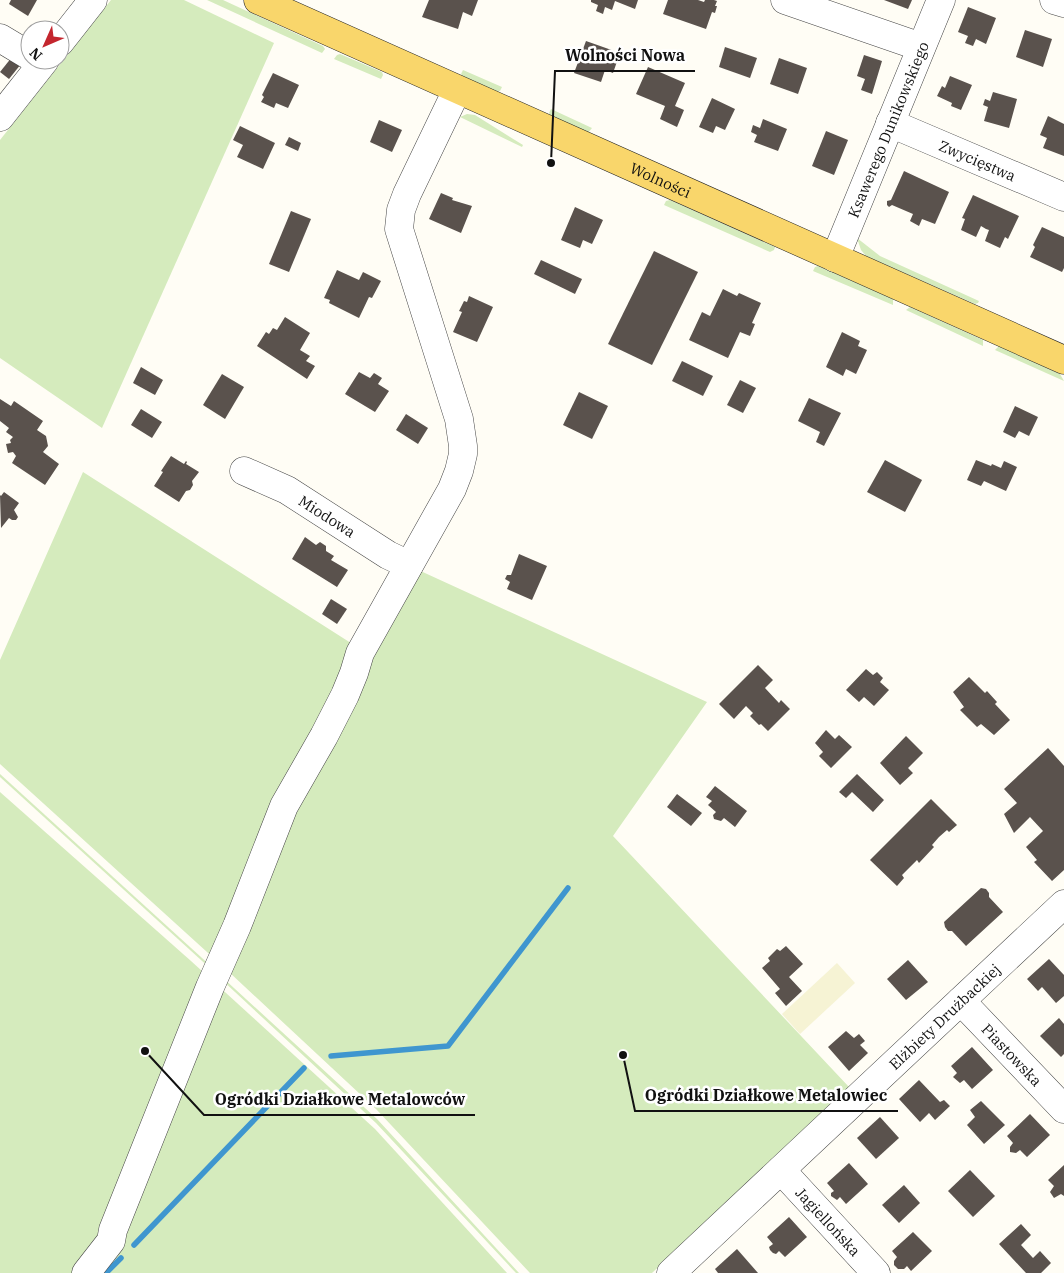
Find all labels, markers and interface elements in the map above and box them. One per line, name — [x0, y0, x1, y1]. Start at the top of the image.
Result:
north arrow — [20, 20, 70, 70]
street label: Ksawerego Dunikowskiego — [843, 39, 932, 220]
callout: Wolności Nowa — [555, 40, 695, 71]
text: N — [26, 44, 46, 64]
text: Wolności Nowa — [565, 45, 685, 65]
street label: Zwycięstwa — [936, 135, 1019, 185]
street label: Wolności — [627, 158, 694, 202]
street label: Miodowa — [295, 491, 359, 541]
street label: Elżbiety Drużbackiej — [885, 959, 1004, 1073]
street label: Piastowska — [978, 1019, 1046, 1090]
callout: Ogródki Działkowe Metalowiec — [635, 1080, 898, 1111]
callout: Ogródki Działkowe Metalowców — [204, 1084, 475, 1115]
text: Ogródki Działkowe Metalowiec — [645, 1085, 888, 1105]
text: Ogródki Działkowe Metalowców — [215, 1089, 465, 1109]
street label: Jagiellońska — [792, 1183, 865, 1260]

